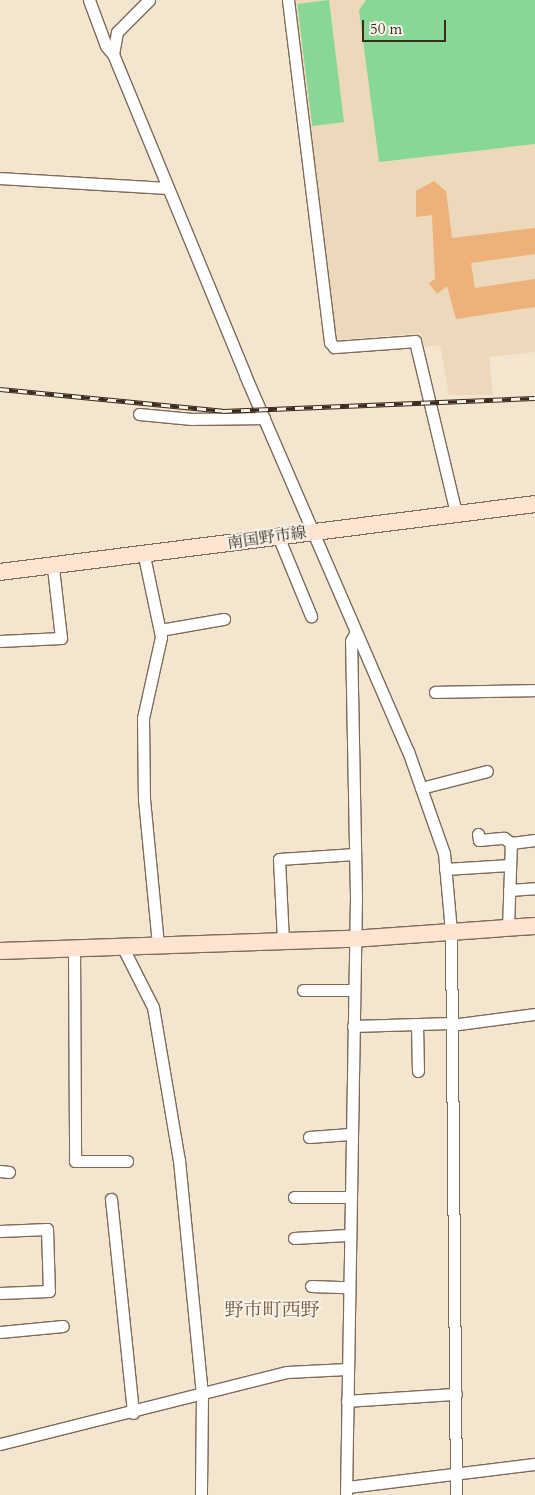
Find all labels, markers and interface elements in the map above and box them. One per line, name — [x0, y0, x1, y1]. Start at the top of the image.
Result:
scale bar — [365, 10, 449, 42]
text: 50 m — [370, 19, 402, 39]
street label: 南国野市線 — [226, 523, 308, 553]
district label: 野市町西野 — [225, 1300, 319, 1322]

